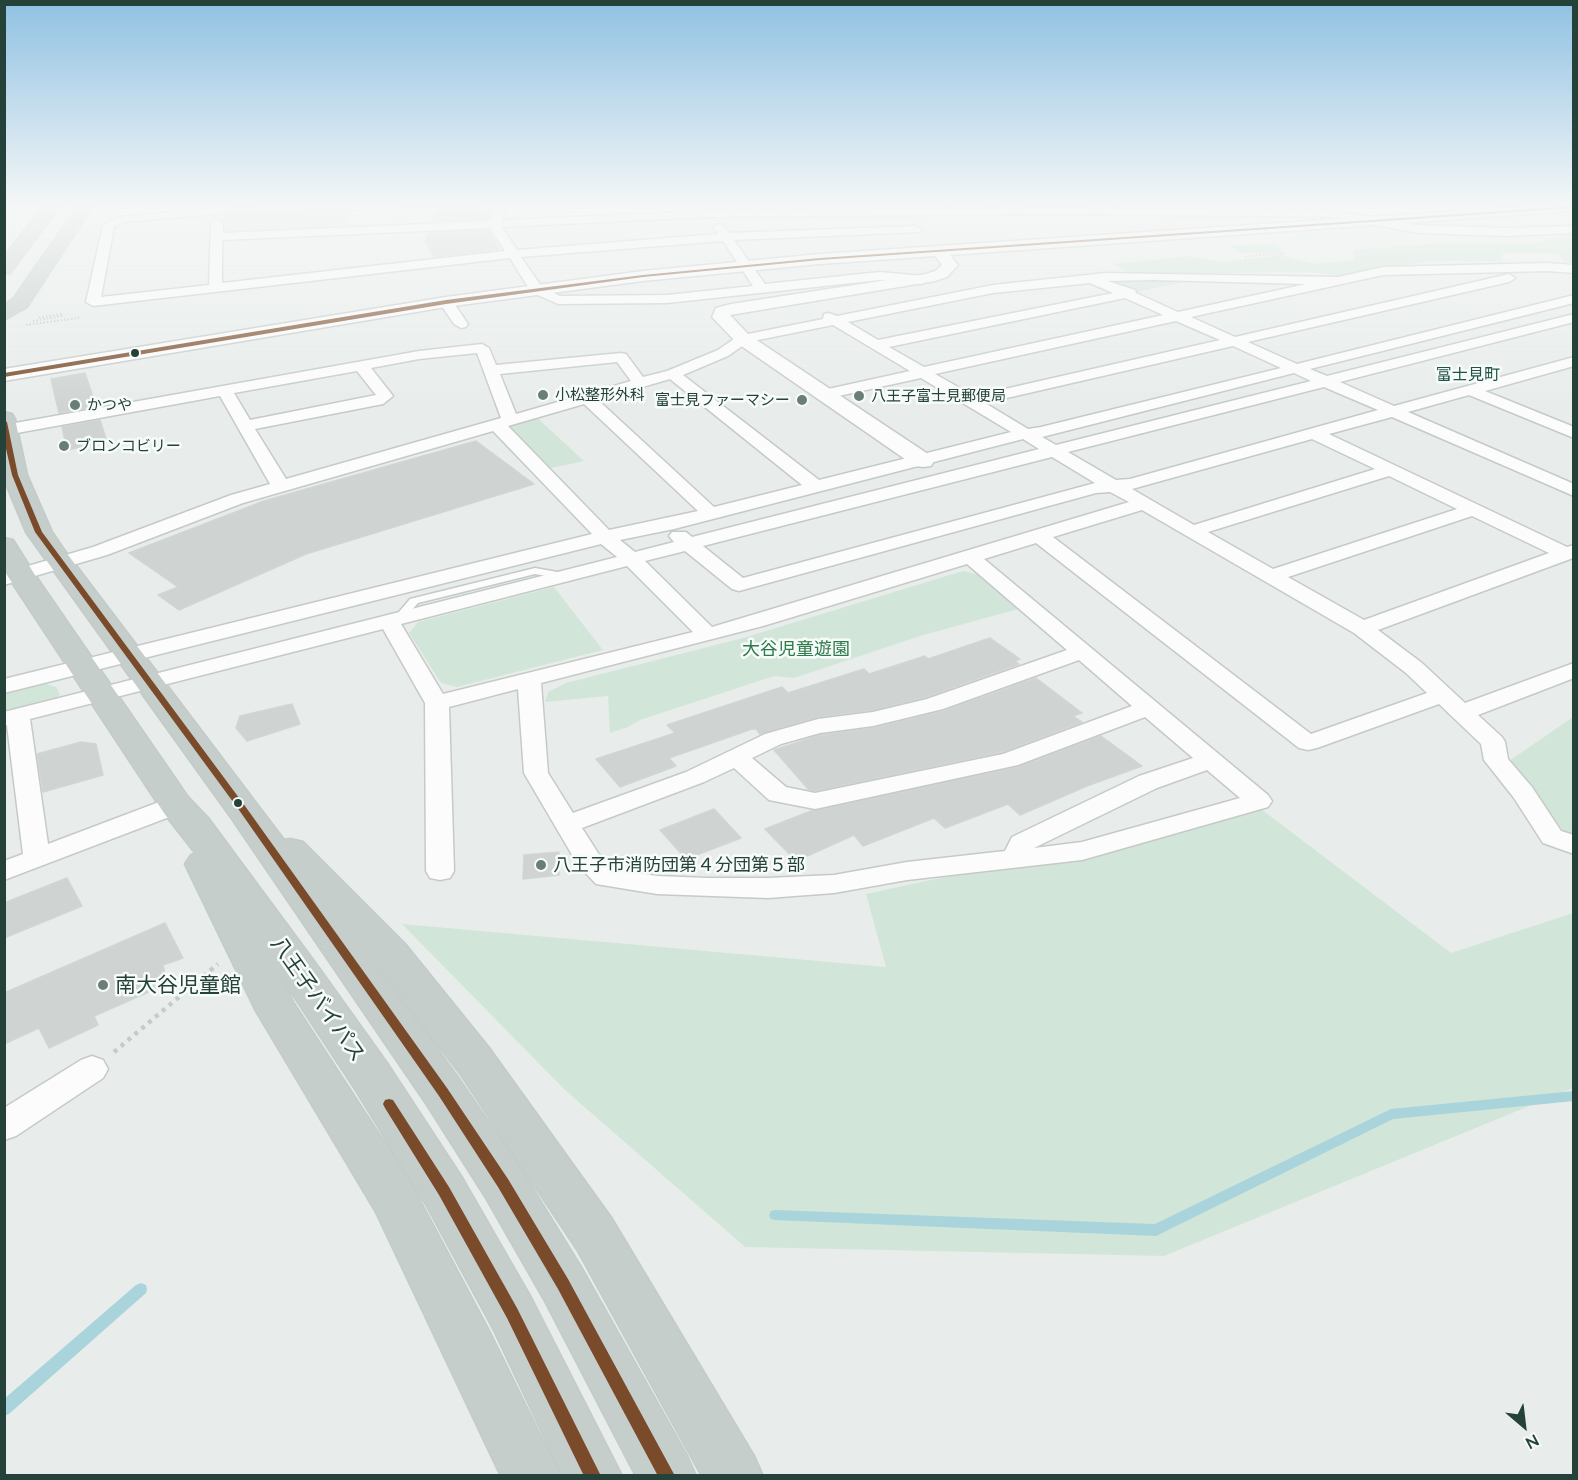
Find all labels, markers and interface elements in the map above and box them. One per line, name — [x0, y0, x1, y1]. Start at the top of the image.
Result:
unlabelled marker — [129, 347, 141, 359]
district label: 富士見町 — [1436, 365, 1500, 385]
place label: 小松整形外科 — [555, 386, 645, 404]
place label: 八王子富士見郵便局 — [871, 387, 1006, 405]
marker: 小松整形外科 — [536, 388, 550, 402]
marker: 八王子富士見郵便局 — [852, 389, 866, 403]
place label: 富士見ファーマシー — [655, 391, 790, 409]
marker: 富士見ファーマシー — [795, 393, 809, 407]
place label: かつや — [87, 396, 132, 414]
marker: かつや — [68, 398, 82, 412]
place label: ブロンコビリー — [76, 437, 181, 455]
marker: ブロンコビリー — [57, 439, 71, 453]
park label: 大谷児童遊園 — [742, 638, 850, 660]
unlabelled marker — [232, 797, 244, 809]
place label: 八王子市消防団第４分団第５部 — [553, 854, 805, 876]
marker: 八王子市消防団第４分団第５部 — [534, 858, 548, 872]
street label: 八王子バイパス — [266, 932, 370, 1066]
place label: 南大谷児童館 — [115, 972, 241, 998]
marker: 南大谷児童館 — [96, 978, 110, 992]
north arrow — [1494, 1396, 1554, 1456]
text: N — [1523, 1431, 1543, 1454]

